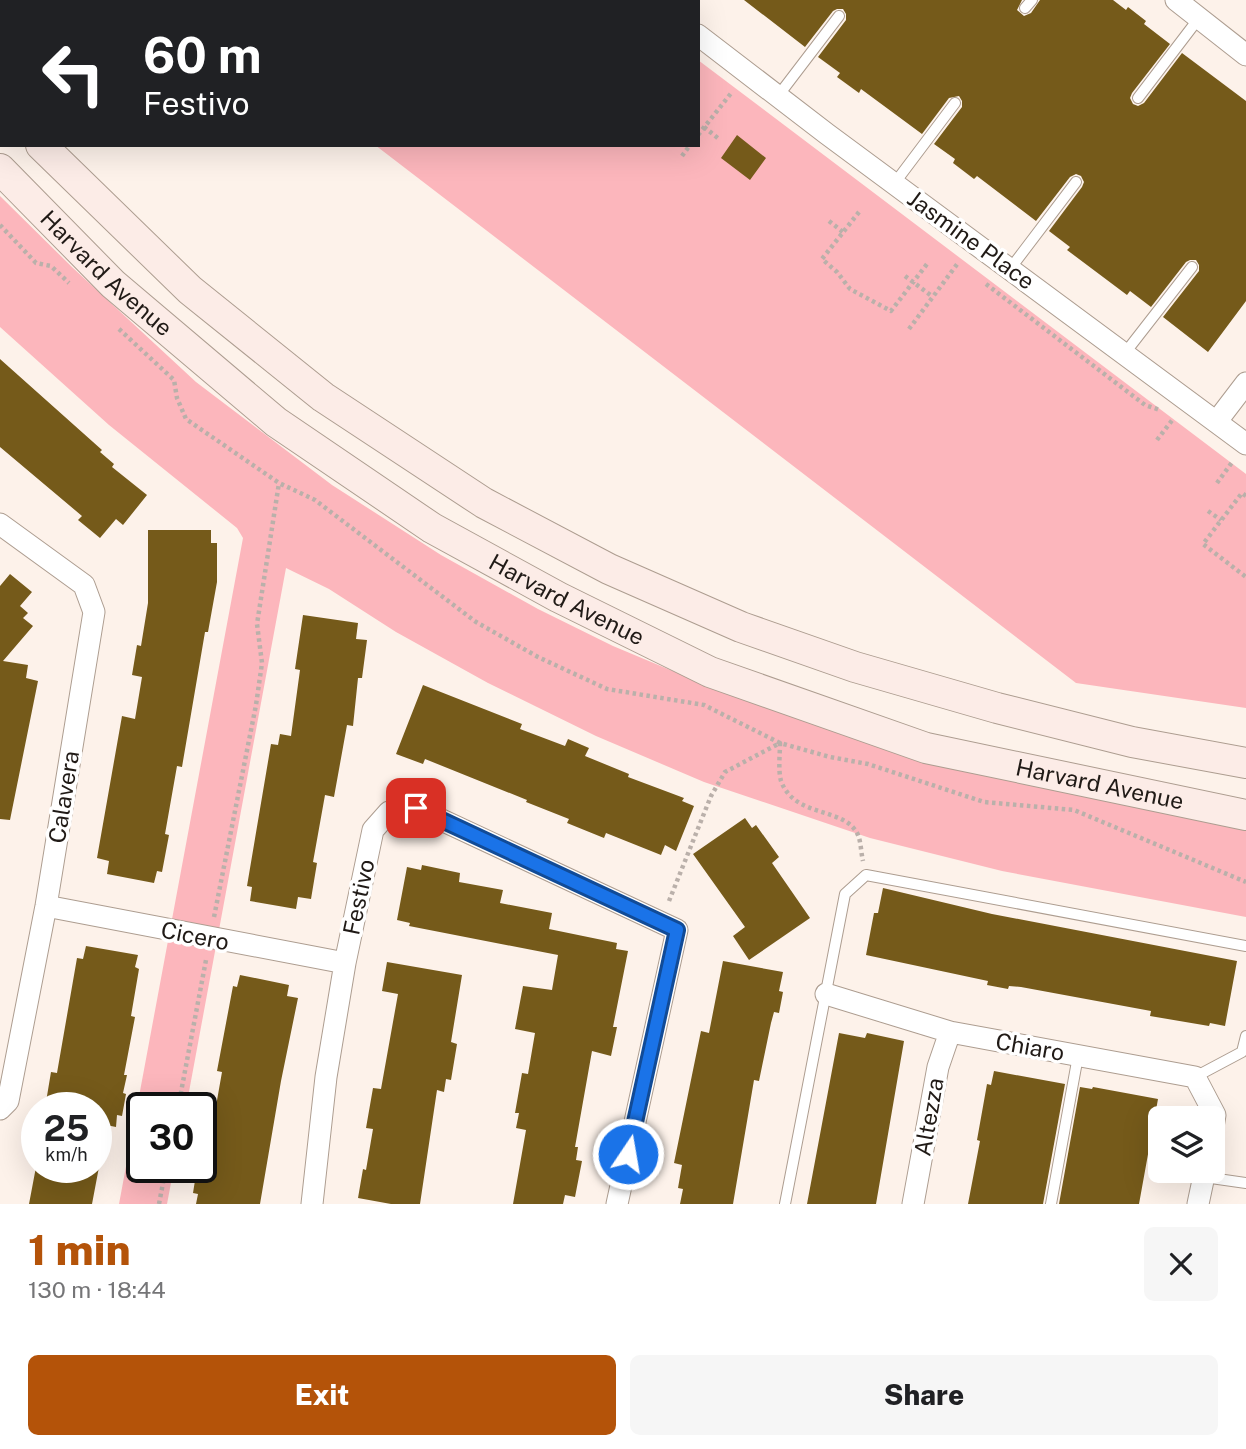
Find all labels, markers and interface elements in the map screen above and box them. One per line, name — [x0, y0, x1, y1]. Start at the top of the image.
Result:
text: 60 m — [143, 26, 262, 84]
icon: left — [28, 28, 119, 119]
text: Festivo — [143, 85, 250, 122]
street label: Jasmine Place — [903, 184, 1040, 295]
street label: Harvard Avenue — [35, 205, 178, 341]
street label: Harvard Avenue — [485, 548, 649, 650]
street label: Calavera — [43, 749, 84, 845]
street label: Harvard Avenue — [1013, 753, 1186, 815]
pin — [386, 778, 446, 838]
icon: arrive — [397, 789, 435, 827]
street label: Festivo — [337, 857, 380, 937]
street label: Cicero — [159, 916, 231, 955]
street label: Chiaro — [994, 1027, 1067, 1066]
street label: Altezza — [908, 1076, 949, 1158]
speed limit sign: 30 — [126, 1092, 217, 1183]
map controls — [1148, 1106, 1225, 1183]
button: layers — [1148, 1106, 1225, 1183]
text: 25 — [44, 1108, 89, 1149]
position arrow — [591, 1117, 665, 1191]
text: km/h — [45, 1144, 88, 1165]
text: 1 min — [28, 1225, 131, 1274]
button: close — [1144, 1227, 1218, 1301]
text: 130 m · 18:44 — [28, 1276, 166, 1303]
button: Exit — [28, 1355, 616, 1435]
button: Share — [630, 1355, 1218, 1435]

